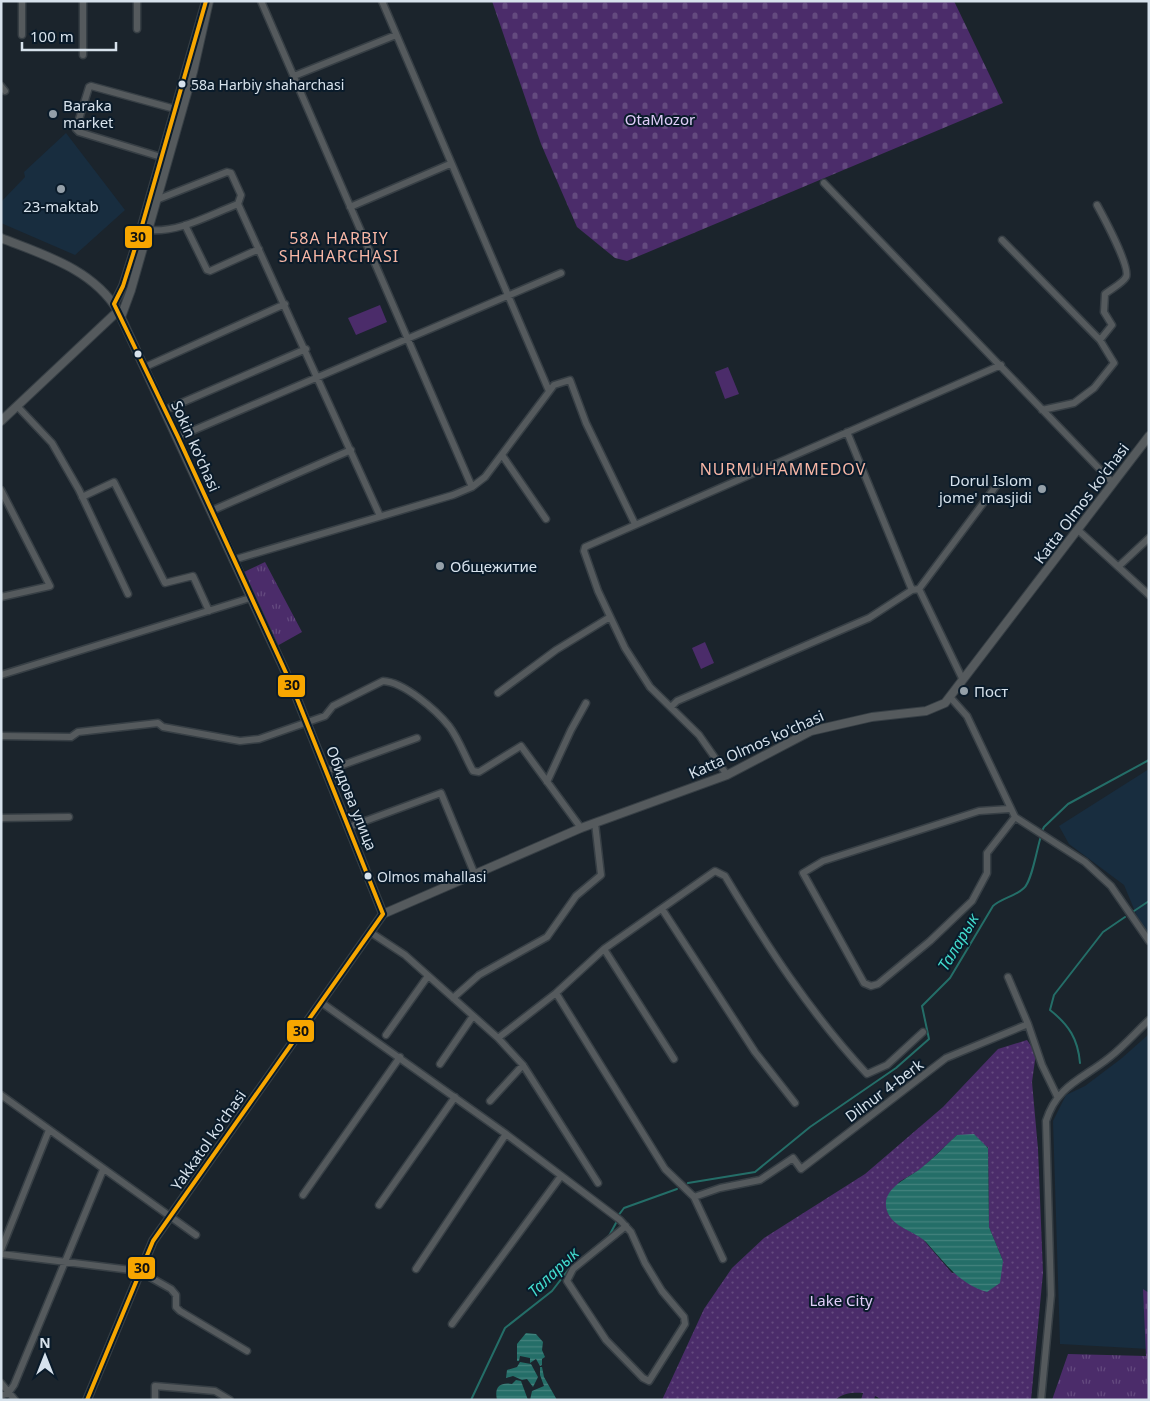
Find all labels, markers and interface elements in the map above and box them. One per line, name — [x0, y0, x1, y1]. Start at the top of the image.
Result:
scale bar — [22, 20, 116, 52]
text: 100 m — [30, 26, 74, 46]
place label: 58a Harbiy shaharchasi — [191, 75, 344, 94]
marker: 58a Harbiy shaharchasi — [177, 79, 187, 89]
place label: Baraka market — [63, 95, 114, 132]
marker: Baraka market — [47, 108, 59, 120]
park label: OtaMozor — [625, 109, 695, 129]
marker: 23-maktab — [55, 183, 67, 195]
place label: 23-maktab — [23, 196, 99, 216]
line badge: 30 — [124, 225, 153, 249]
text: 30 — [130, 227, 146, 246]
district label: 58A HARBIY SHAHARCHASI — [279, 227, 399, 267]
unlabelled marker — [133, 349, 143, 359]
street label: Sokin ko'chasi — [167, 397, 225, 495]
street label: Katta Olmos ko'chasi — [1029, 439, 1133, 567]
district label: NURMUHAMMEDOV — [700, 458, 866, 480]
place label: Dorul Islom jome' masjidi — [938, 470, 1032, 507]
marker: Dorul Islom jome' masjidi — [1036, 483, 1048, 495]
place label: Общежитие — [450, 556, 537, 576]
marker: Общежитие — [434, 560, 446, 572]
line badge: 30 — [277, 674, 306, 698]
text: 30 — [284, 675, 300, 694]
place label: Пост — [974, 681, 1008, 701]
marker: Пост — [958, 685, 970, 697]
street label: Katta Olmos ko'chasi — [685, 705, 827, 783]
street label: Обидова улица — [322, 743, 382, 853]
place label: Olmos mahallasi — [377, 867, 486, 886]
marker: Olmos mahallasi — [363, 871, 373, 881]
water label: Таларык — [932, 908, 984, 975]
line badge: 30 — [286, 1019, 315, 1043]
text: 30 — [293, 1021, 309, 1040]
street label: Dilnur 4-berk — [841, 1054, 927, 1126]
street label: Yakkatol ko'chasi — [166, 1086, 250, 1194]
water label: Таларык — [523, 1241, 584, 1302]
line badge: 30 — [127, 1256, 156, 1280]
text: 30 — [134, 1258, 150, 1277]
park label: Lake City — [809, 1290, 873, 1310]
north arrow — [20, 1331, 70, 1381]
text: N — [39, 1333, 51, 1352]

